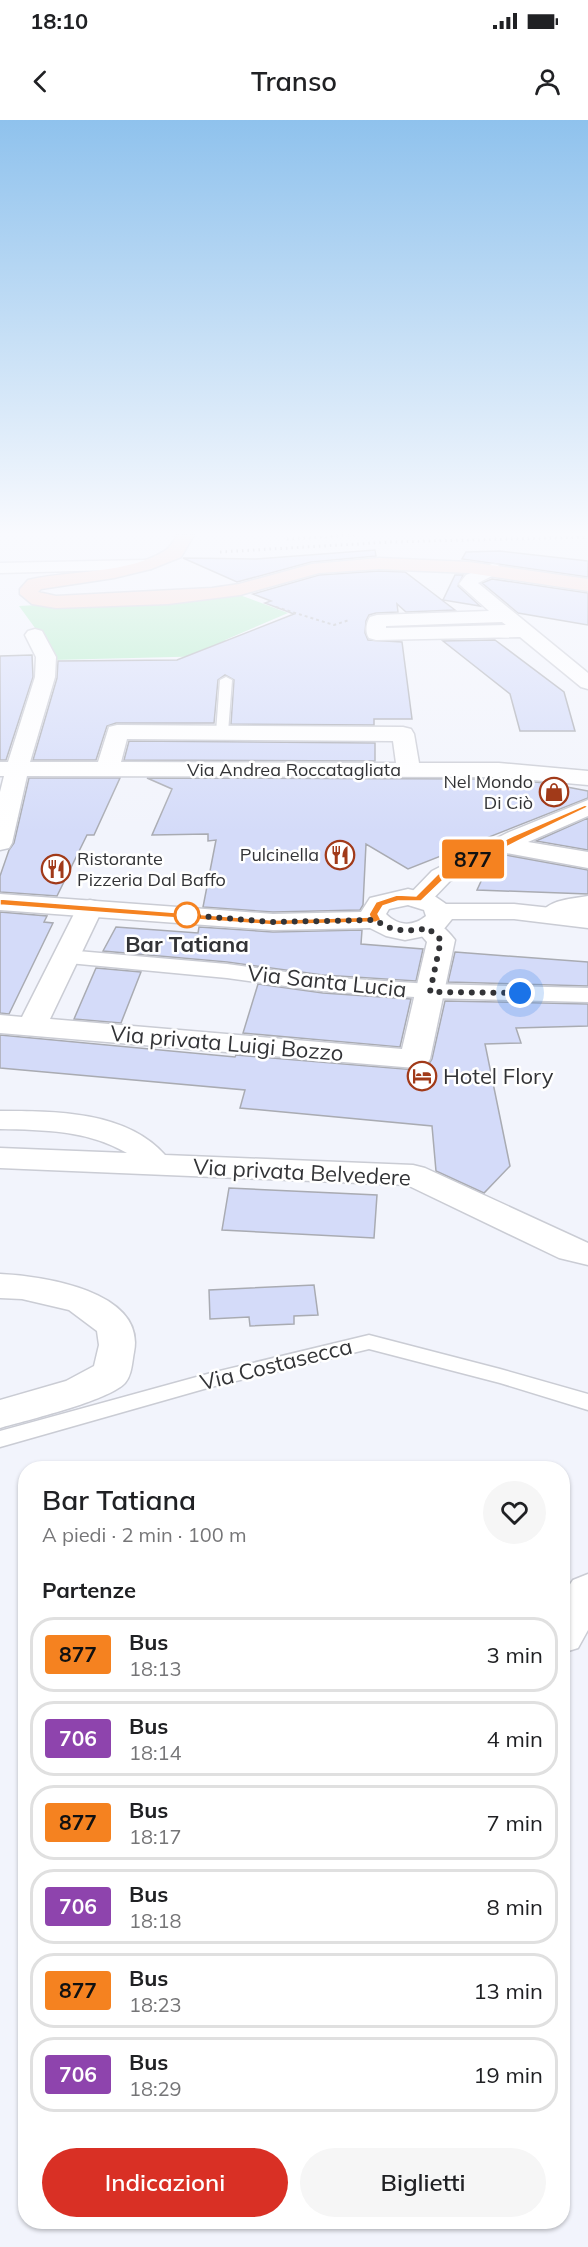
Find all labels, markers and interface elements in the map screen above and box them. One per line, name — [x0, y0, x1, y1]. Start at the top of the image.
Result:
text: 18:10 — [30, 7, 88, 35]
text: Transo — [251, 64, 337, 98]
icon: back — [24, 65, 57, 98]
icon: person — [531, 65, 564, 98]
street label: Via Andrea Roccatagliata — [187, 758, 401, 781]
place label: Nel Mondo Di Ciò — [443, 770, 533, 814]
shop icon: Nel Mondo Di Ciò — [538, 776, 570, 808]
restaurant icon: Pulcinella — [324, 839, 356, 871]
line badge: 877 — [438, 840, 508, 878]
place label: Pulcinella — [240, 843, 319, 866]
text: 877 — [454, 846, 492, 872]
place label: Ristorante Pizzeria Dal Baffo — [77, 847, 226, 891]
restaurant icon: Ristorante Pizzeria Dal Baffo — [40, 853, 72, 885]
marker: Bar Tatiana — [174, 902, 200, 928]
place label: Bar Tatiana — [125, 930, 249, 958]
street label: Via Santa Lucia — [246, 959, 408, 1003]
your location — [505, 978, 535, 1008]
street label: Via privata Luigi Bozzo — [109, 1019, 345, 1067]
hotel icon: Hotel Flory — [406, 1060, 438, 1092]
place label: Hotel Flory — [443, 1062, 554, 1090]
street label: Via privata Belvedere — [192, 1152, 412, 1192]
street label: Via Costasecca — [197, 1332, 355, 1396]
button: heart — [483, 1481, 546, 1544]
text: Bar Tatiana — [42, 1482, 196, 1517]
text: A piedi · 2 min · 100 m — [42, 1522, 246, 1547]
text: Partenze — [42, 1576, 136, 1604]
text: Bus — [129, 1628, 168, 1656]
text: 877 — [59, 1641, 97, 1667]
text: 3 min — [487, 1641, 543, 1669]
text: 18:13 — [129, 1656, 182, 1681]
text: Bus — [129, 1712, 168, 1740]
text: 706 — [59, 1725, 97, 1751]
text: 4 min — [487, 1725, 543, 1753]
text: 18:14 — [129, 1740, 182, 1765]
text: Bus — [129, 1796, 168, 1824]
text: 877 — [59, 1809, 97, 1835]
text: 7 min — [487, 1809, 543, 1837]
text: 18:17 — [129, 1824, 182, 1849]
text: Bus — [129, 1880, 168, 1908]
text: 706 — [59, 1893, 97, 1919]
text: 8 min — [487, 1893, 543, 1921]
text: 18:18 — [129, 1908, 182, 1933]
text: Bus — [129, 1964, 168, 1992]
text: 877 — [59, 1977, 97, 2003]
text: 13 min — [473, 1977, 543, 2005]
text: 18:23 — [129, 1992, 182, 2017]
text: Bus — [129, 2048, 168, 2076]
text: 706 — [59, 2061, 97, 2087]
text: 19 min — [473, 2061, 543, 2089]
text: 18:29 — [129, 2076, 182, 2101]
button: Indicazioni — [42, 2148, 288, 2217]
button: Biglietti — [300, 2148, 546, 2217]

